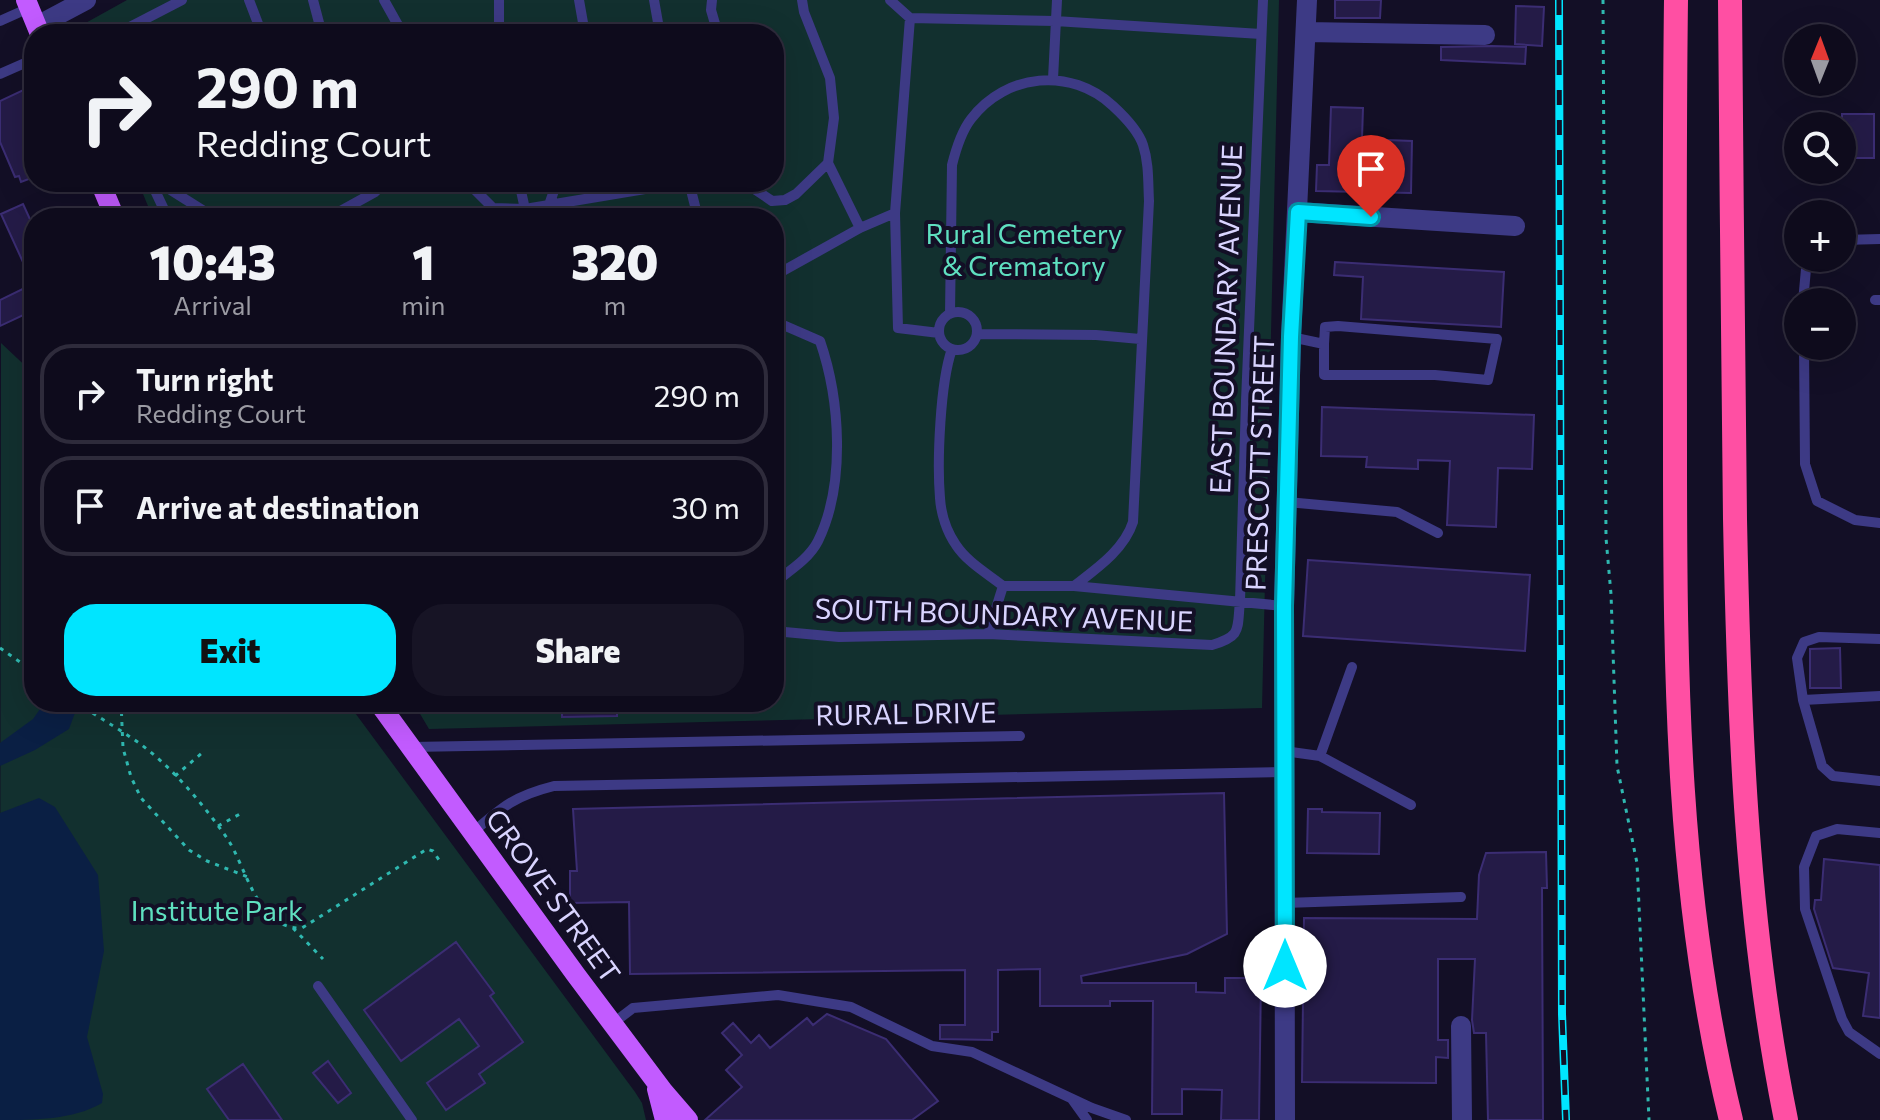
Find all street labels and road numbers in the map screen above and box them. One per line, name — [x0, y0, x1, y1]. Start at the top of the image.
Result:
street label: EAST BOUNDARY AVENUE — [1202, 144, 1248, 494]
street label: PRESCOTT STREET — [1238, 335, 1280, 591]
street label: SOUTH BOUNDARY AVENUE — [814, 590, 1194, 638]
street label: RURAL DRIVE — [815, 694, 997, 732]
street label: GROVE STREET — [479, 802, 628, 989]

